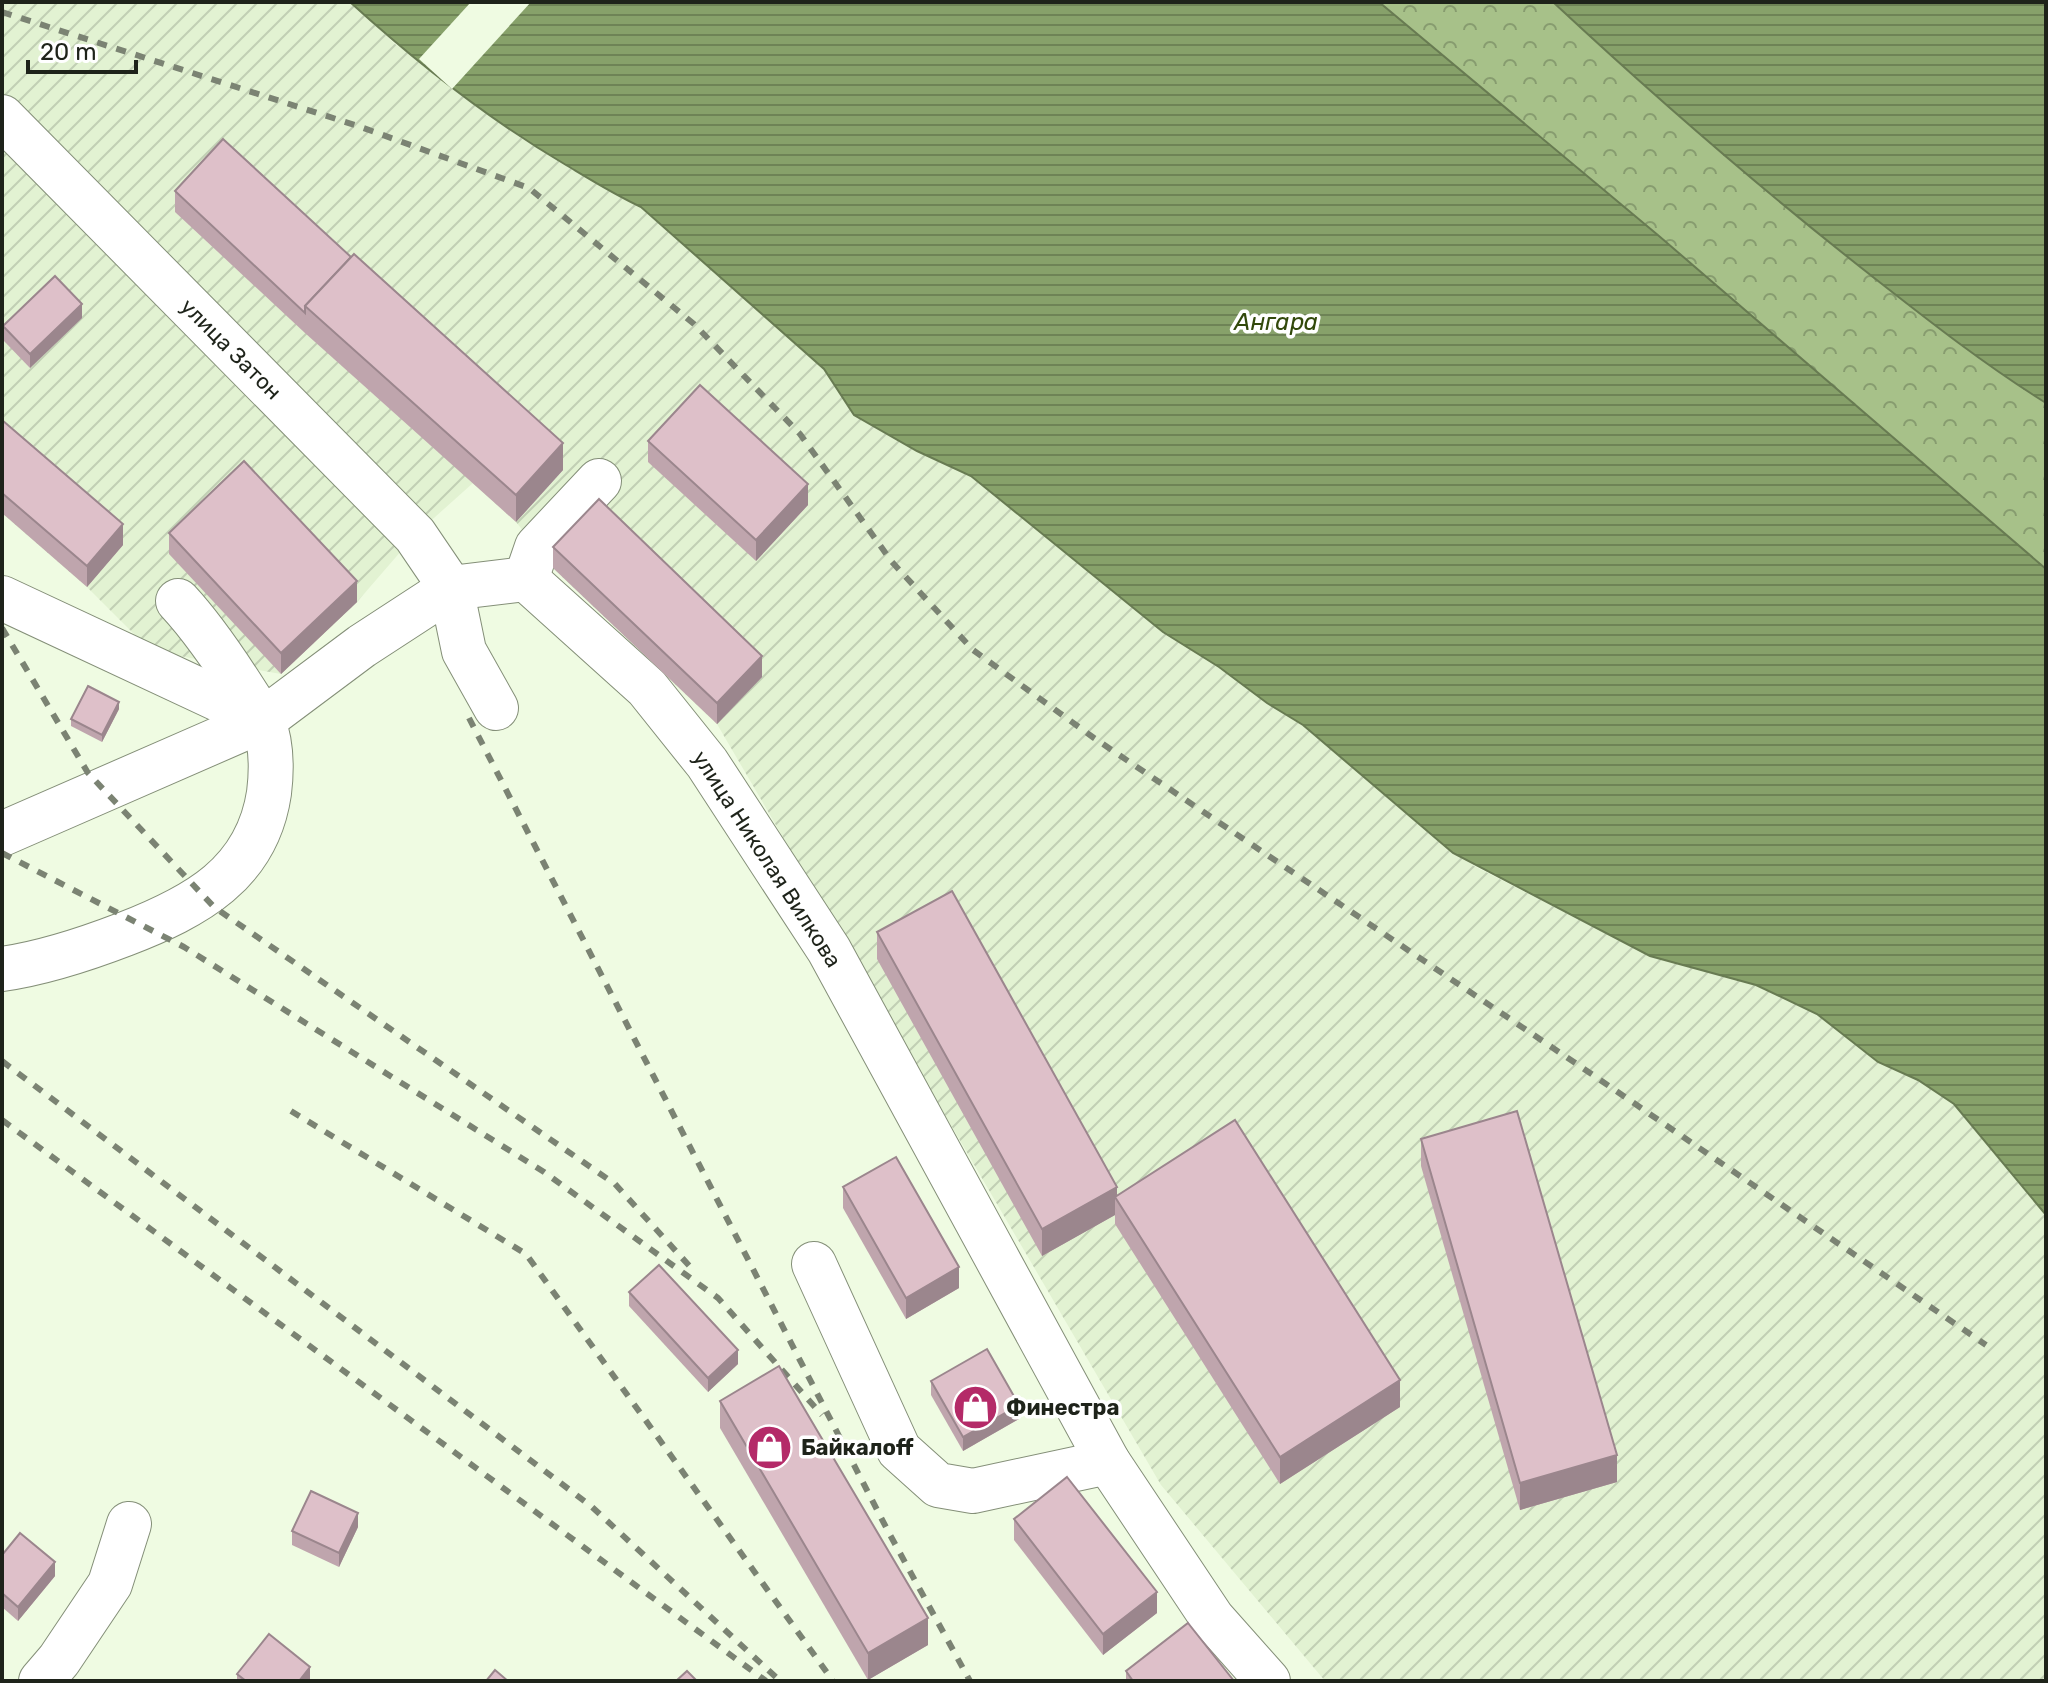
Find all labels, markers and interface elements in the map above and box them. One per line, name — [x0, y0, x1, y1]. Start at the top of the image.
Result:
scale bar — [28, 24, 136, 74]
text: 20 m — [40, 38, 97, 66]
street label: улица Затон — [175, 293, 287, 405]
water label: Ангара — [1232, 308, 1318, 336]
street label: улица Николая Вилкова — [687, 746, 847, 972]
shop icon: Финестра — [951, 1383, 999, 1431]
place label: Финестра — [1006, 1394, 1119, 1421]
shop icon: Байкалoff — [746, 1423, 794, 1471]
place label: Байкалoff — [801, 1434, 914, 1461]

